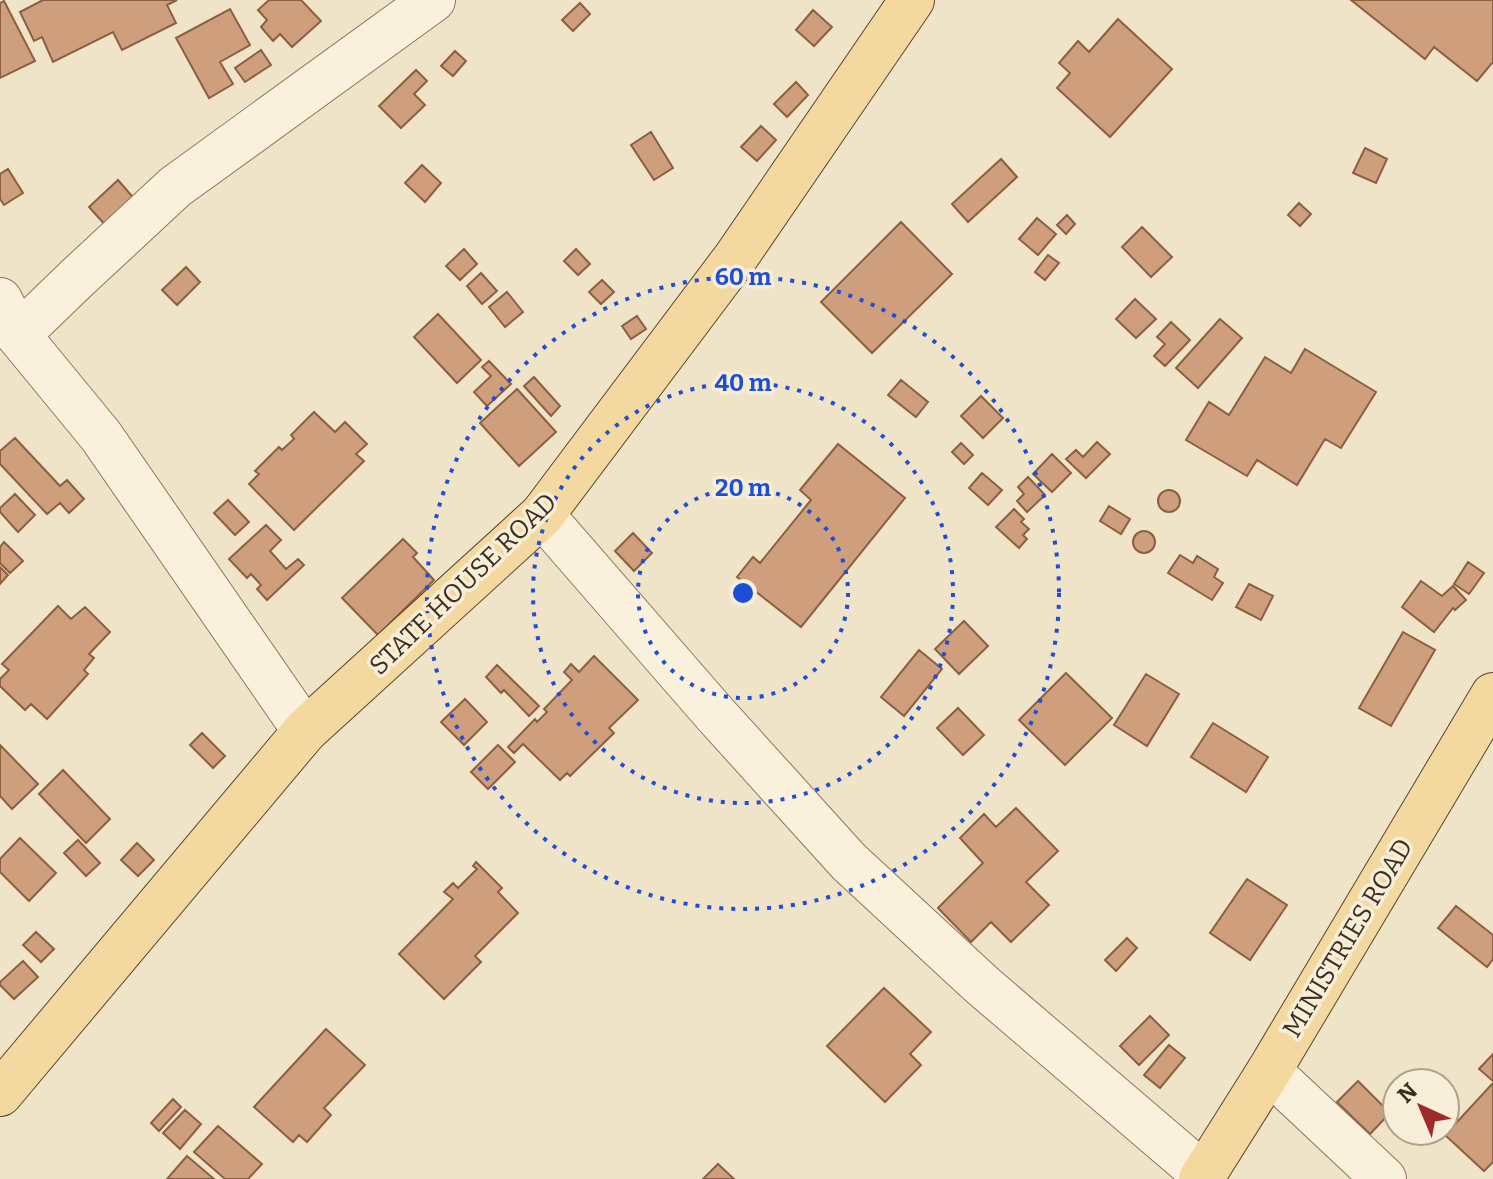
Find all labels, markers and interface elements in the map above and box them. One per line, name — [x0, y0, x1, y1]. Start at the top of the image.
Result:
text: 60 m — [715, 263, 771, 291]
text: 40 m — [714, 369, 772, 397]
text: 20 m — [715, 474, 771, 502]
street label: STATE HOUSE ROAD — [363, 487, 563, 681]
centre of rings — [729, 579, 757, 607]
street label: MINISTRIES ROAD — [1277, 833, 1419, 1043]
north arrow — [1381, 1067, 1461, 1147]
text: N — [1392, 1077, 1423, 1109]

